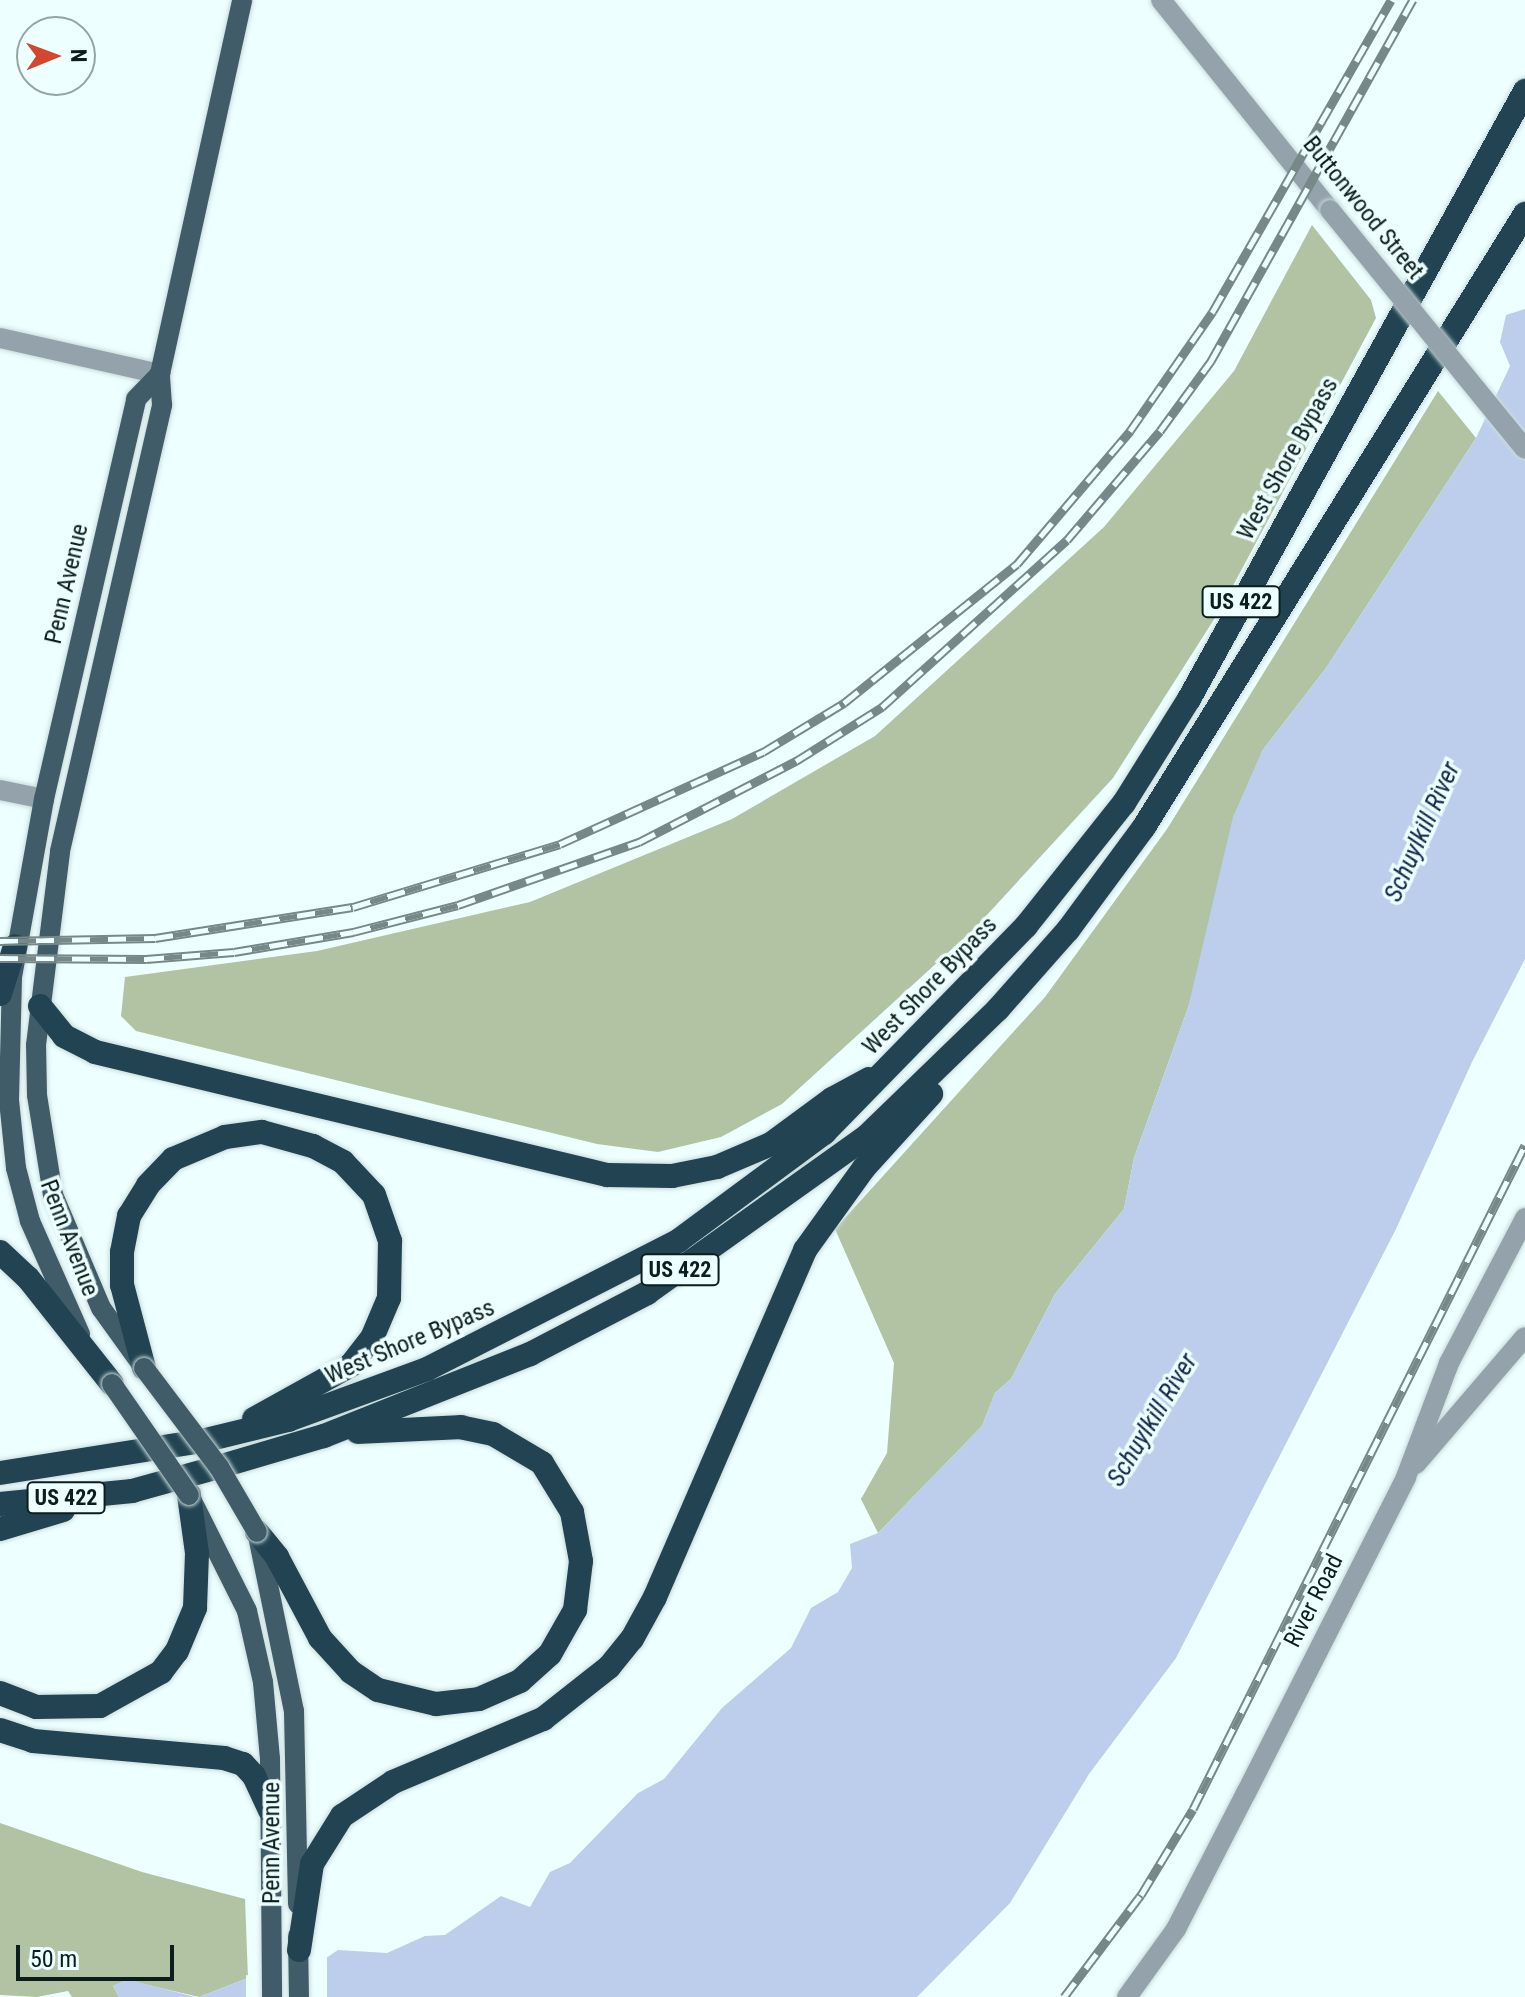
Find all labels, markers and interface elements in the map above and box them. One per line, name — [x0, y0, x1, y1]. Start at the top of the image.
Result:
north arrow — [16, 16, 96, 96]
text: N — [66, 49, 91, 63]
street label: Buttonwood Street — [1297, 131, 1429, 285]
street label: West Shore Bypass — [1232, 373, 1344, 545]
street label: Penn Avenue — [39, 521, 95, 647]
road number: US 422 — [1201, 584, 1281, 620]
water label: Schuylkill River — [1377, 757, 1467, 907]
street label: West Shore Bypass — [857, 911, 1003, 1061]
street label: Penn Avenue — [34, 1176, 104, 1300]
road number: US 422 — [640, 1252, 720, 1288]
street label: West Shore Bypass — [321, 1293, 499, 1391]
water label: Schuylkill River — [1100, 1348, 1204, 1492]
road number: US 422 — [26, 1480, 106, 1516]
street label: River Road — [1278, 1550, 1350, 1652]
street label: Penn Avenue — [258, 1782, 286, 1904]
scale bar — [20, 1929, 178, 1979]
text: 50 m — [30, 1945, 77, 1973]

